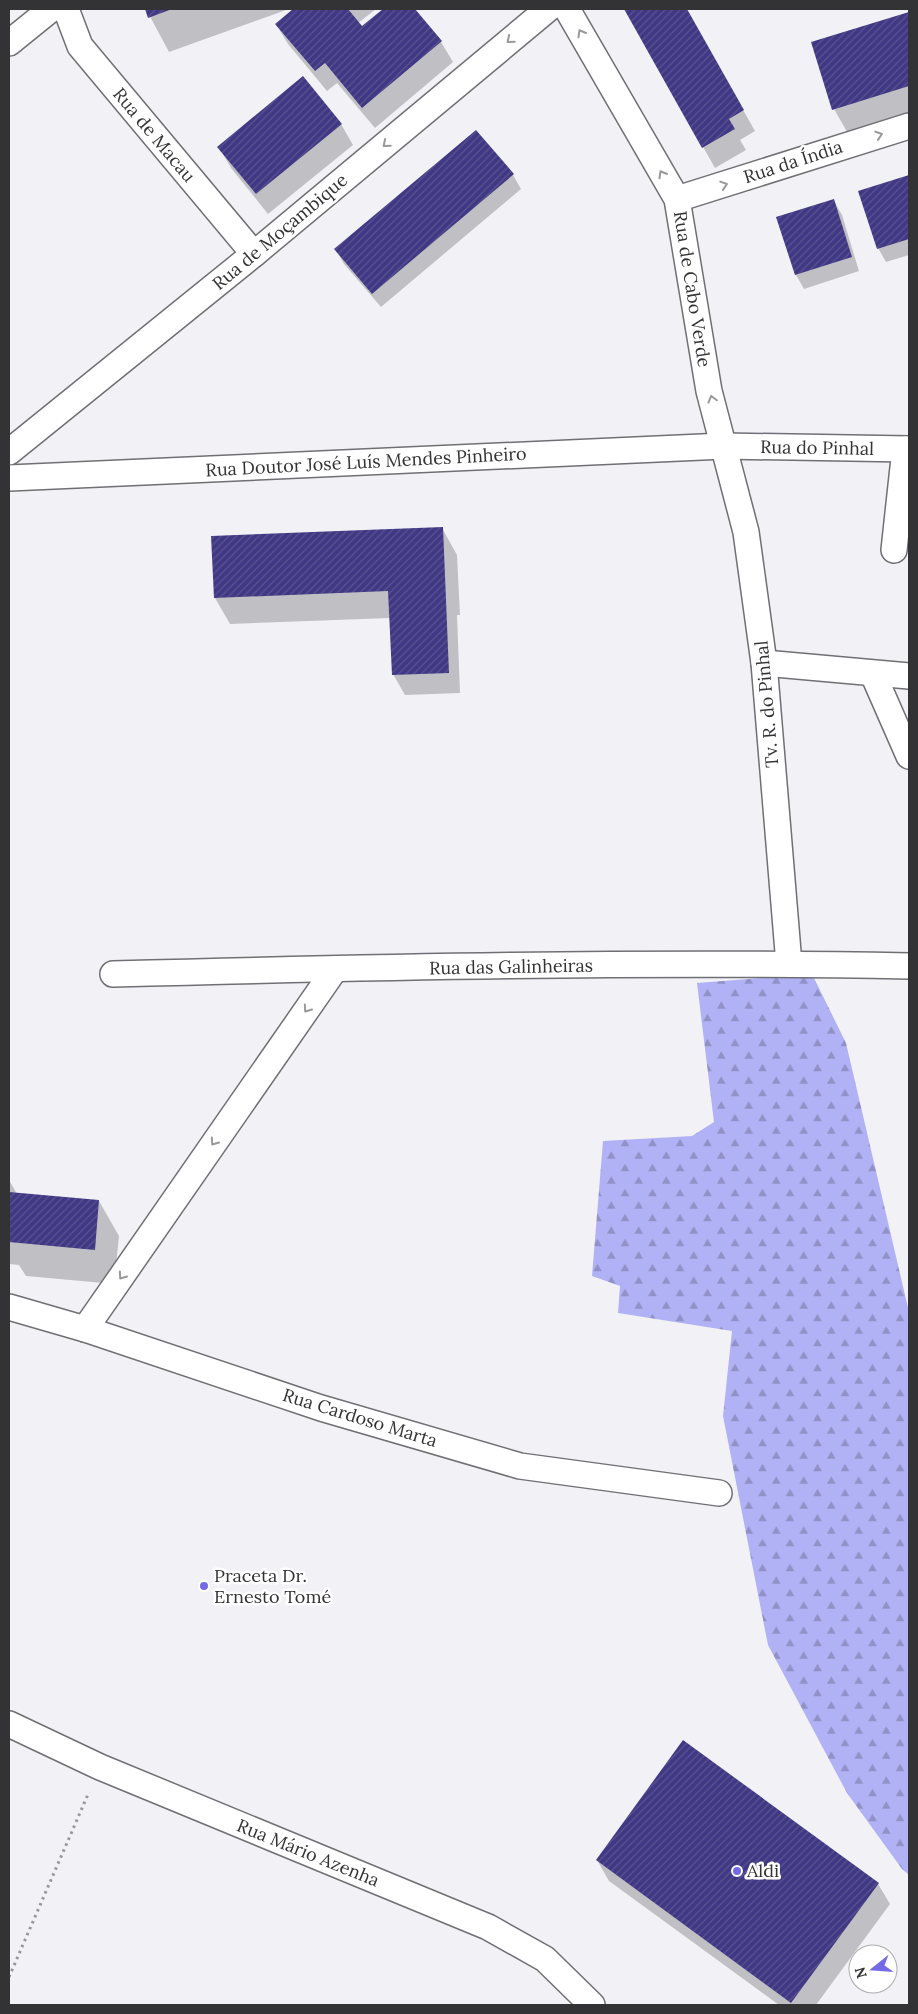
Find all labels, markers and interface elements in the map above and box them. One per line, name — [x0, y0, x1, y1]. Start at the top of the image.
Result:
one-way arrow — [577, 30, 587, 39]
one-way arrow — [507, 34, 516, 43]
street label: Rua de Macau — [108, 83, 201, 187]
one-way arrow — [874, 131, 882, 141]
street label: Rua da Índia — [740, 135, 845, 188]
one-way arrow — [382, 139, 391, 148]
street label: Rua de Moçambique — [207, 168, 352, 295]
one-way arrow — [659, 170, 669, 179]
one-way arrow — [719, 180, 727, 190]
street label: Rua de Cabo Verde — [669, 209, 716, 369]
one-way arrow — [707, 396, 717, 404]
street label: Rua do Pinhal — [760, 435, 874, 460]
street label: Rua Doutor José Luís Mendes Pinheiro — [205, 442, 527, 481]
street label: Tv. R. do Pinhal — [749, 639, 784, 769]
street label: Rua das Galinheiras — [429, 954, 593, 979]
one-way arrow — [304, 1003, 313, 1013]
one-way arrow — [211, 1137, 220, 1146]
one-way arrow — [119, 1270, 128, 1280]
street label: Rua Cardoso Marta — [280, 1383, 440, 1452]
place label: Praceta Dr. Ernesto Tomé — [214, 1564, 331, 1608]
marker: Praceta Dr. Ernesto Tomé — [198, 1580, 210, 1592]
street label: Rua Mário Azenha — [234, 1813, 383, 1892]
place label: Aldi — [746, 1859, 779, 1882]
marker: Aldi — [731, 1865, 743, 1877]
north arrow — [848, 1944, 898, 1994]
text: N — [850, 1965, 871, 1981]

